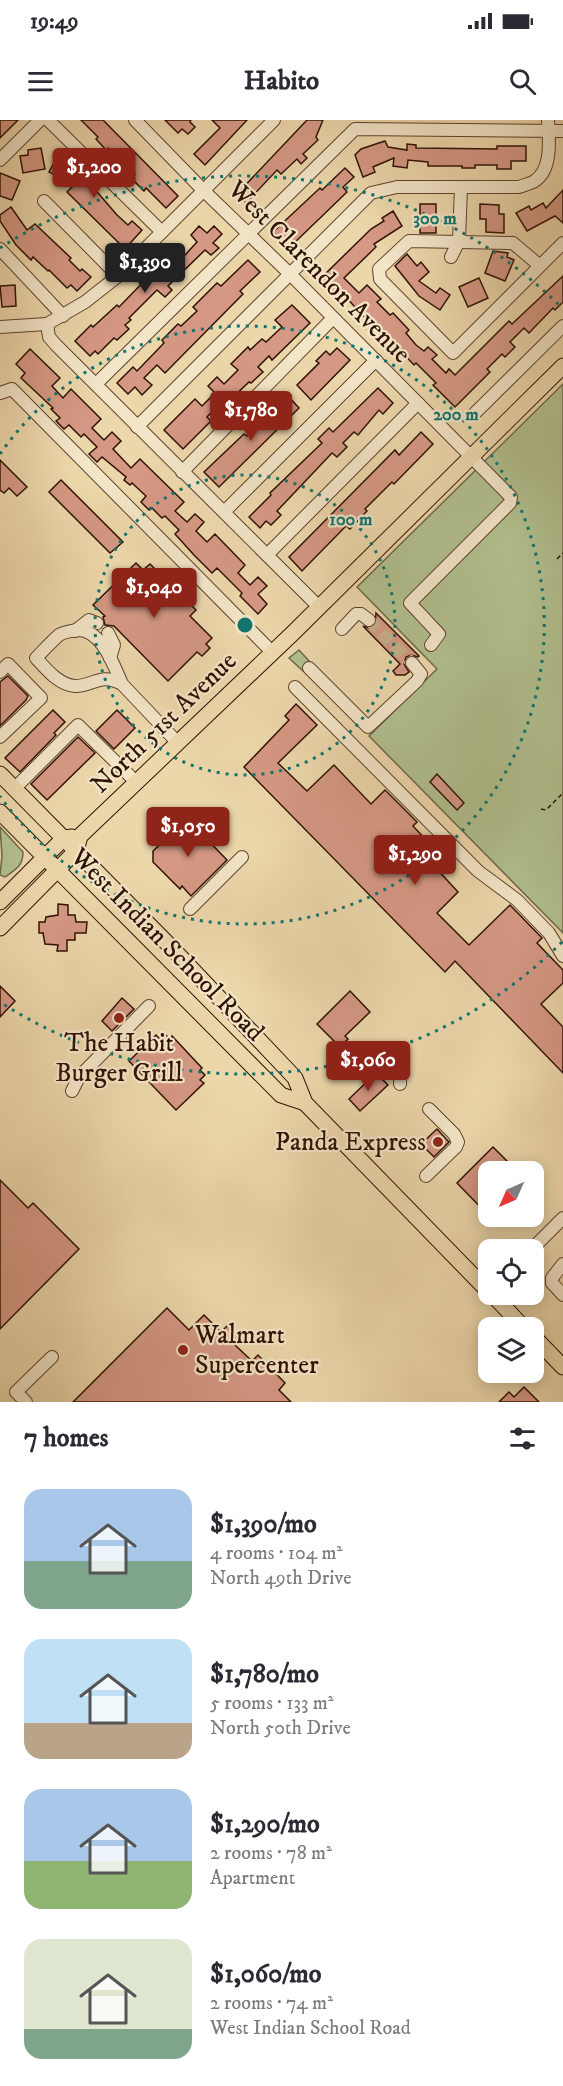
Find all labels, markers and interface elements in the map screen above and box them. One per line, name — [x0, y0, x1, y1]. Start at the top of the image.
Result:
text: 19:49 — [30, 8, 78, 35]
text: Habito — [244, 64, 319, 98]
icon: menu — [24, 65, 57, 98]
icon: search — [506, 65, 539, 98]
pin: $1,200 — [45, 148, 143, 199]
text: $1,200 — [67, 155, 122, 180]
street label: West Clarendon Avenue — [220, 173, 418, 371]
text: 300 m — [413, 208, 457, 230]
pin: $1,390 — [96, 243, 194, 294]
text: $1,390 — [119, 250, 171, 275]
pin: $1,780 — [202, 391, 300, 442]
text: $1,780 — [224, 398, 278, 423]
text: 200 m — [433, 404, 479, 426]
text: 100 m — [329, 509, 373, 531]
pin: $1,040 — [105, 568, 203, 619]
text: $1,040 — [126, 575, 182, 600]
centre of rings — [235, 615, 255, 635]
street label: North 51st Avenue — [84, 645, 244, 801]
pin: $1,050 — [139, 807, 237, 858]
text: $1,050 — [160, 814, 216, 839]
pin: $1,290 — [366, 835, 464, 886]
street label: West Indian School Road — [62, 840, 271, 1049]
text: $1,290 — [388, 842, 442, 867]
marker: The Habit Burger Grill — [112, 1011, 126, 1025]
place label: The Habit Burger Grill — [55, 1027, 183, 1090]
pin: $1,060 — [319, 1041, 417, 1092]
text: $1,060 — [340, 1048, 396, 1073]
place label: Panda Express — [275, 1126, 426, 1159]
marker: Panda Express — [431, 1135, 445, 1149]
north arrow — [478, 1161, 544, 1227]
map controls — [478, 1161, 544, 1383]
button: locate — [478, 1239, 544, 1305]
button: layers — [478, 1317, 544, 1383]
place label: Walmart Supercenter — [194, 1319, 319, 1382]
marker: Walmart Supercenter — [176, 1343, 190, 1357]
text: 7 homes — [24, 1422, 108, 1455]
icon: filters — [506, 1422, 539, 1455]
text: $1,390/mo — [210, 1508, 317, 1541]
icon: home — [72, 1513, 144, 1585]
text: 4 rooms · 104 m² — [210, 1541, 342, 1566]
text: North 49th Drive — [210, 1566, 352, 1591]
text: $1,780/mo — [210, 1658, 319, 1691]
icon: home — [72, 1663, 144, 1735]
text: 5 rooms · 133 m² — [210, 1691, 334, 1716]
text: North 50th Drive — [210, 1716, 351, 1741]
text: $1,290/mo — [210, 1808, 320, 1841]
icon: home — [72, 1813, 144, 1885]
text: 2 rooms · 78 m² — [210, 1841, 332, 1866]
text: Apartment — [210, 1866, 295, 1891]
text: $1,060/mo — [210, 1958, 321, 1991]
icon: home — [72, 1963, 144, 2035]
text: 2 rooms · 74 m² — [210, 1991, 333, 2016]
text: West Indian School Road — [210, 2016, 411, 2041]

